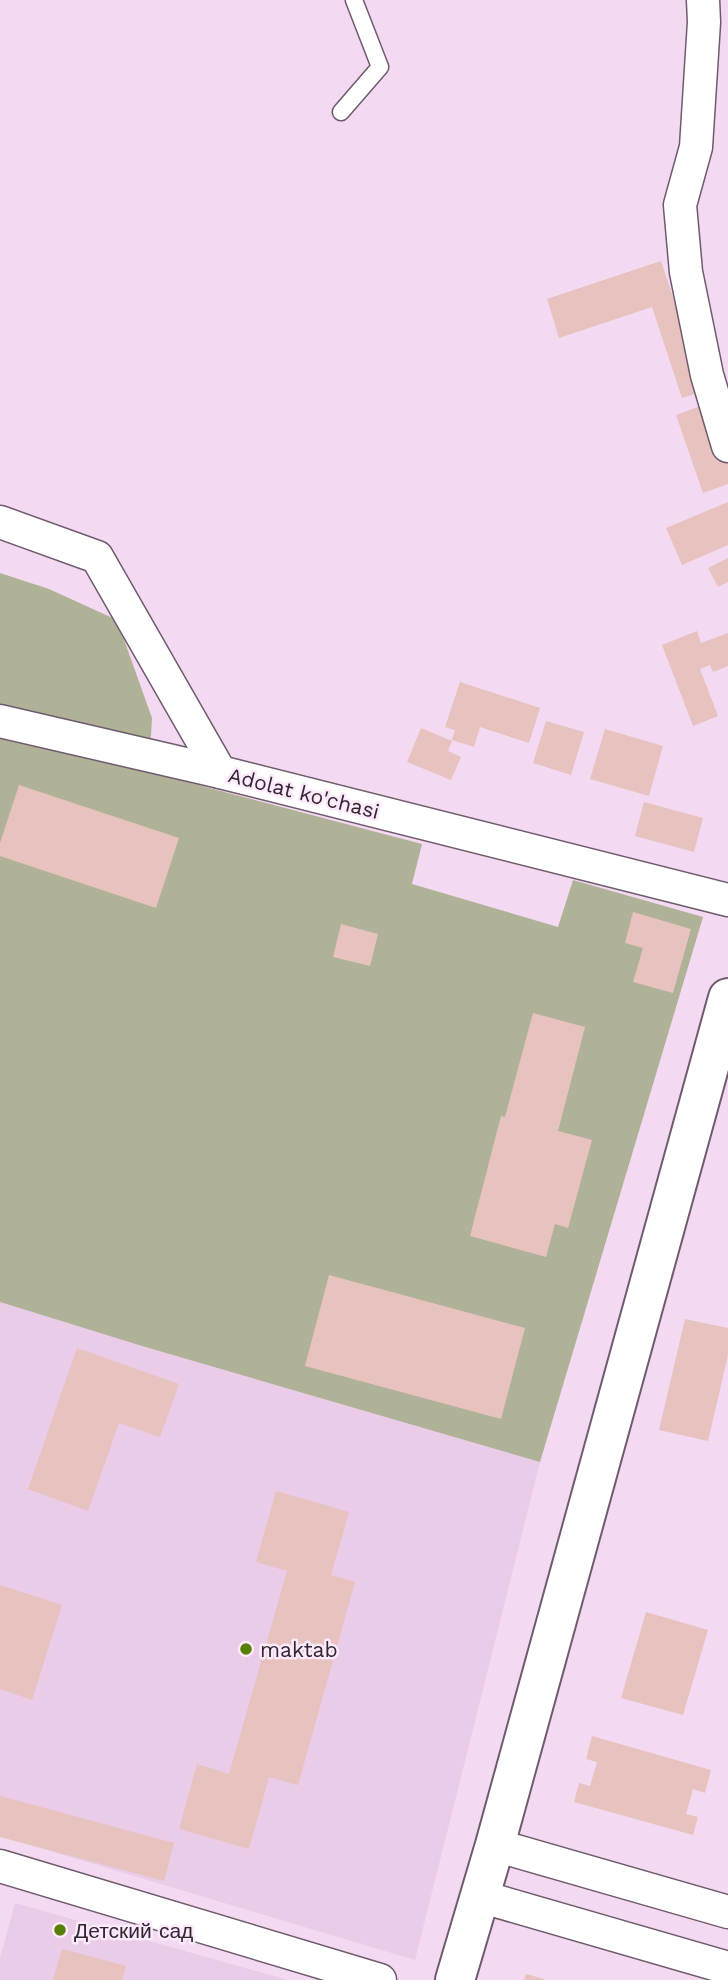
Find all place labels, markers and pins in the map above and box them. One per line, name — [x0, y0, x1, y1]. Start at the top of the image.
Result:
place label: maktab — [260, 1637, 338, 1662]
marker: maktab — [238, 1641, 254, 1657]
place label: Детский сад — [74, 1918, 193, 1943]
marker: Детский сад — [52, 1922, 68, 1938]

